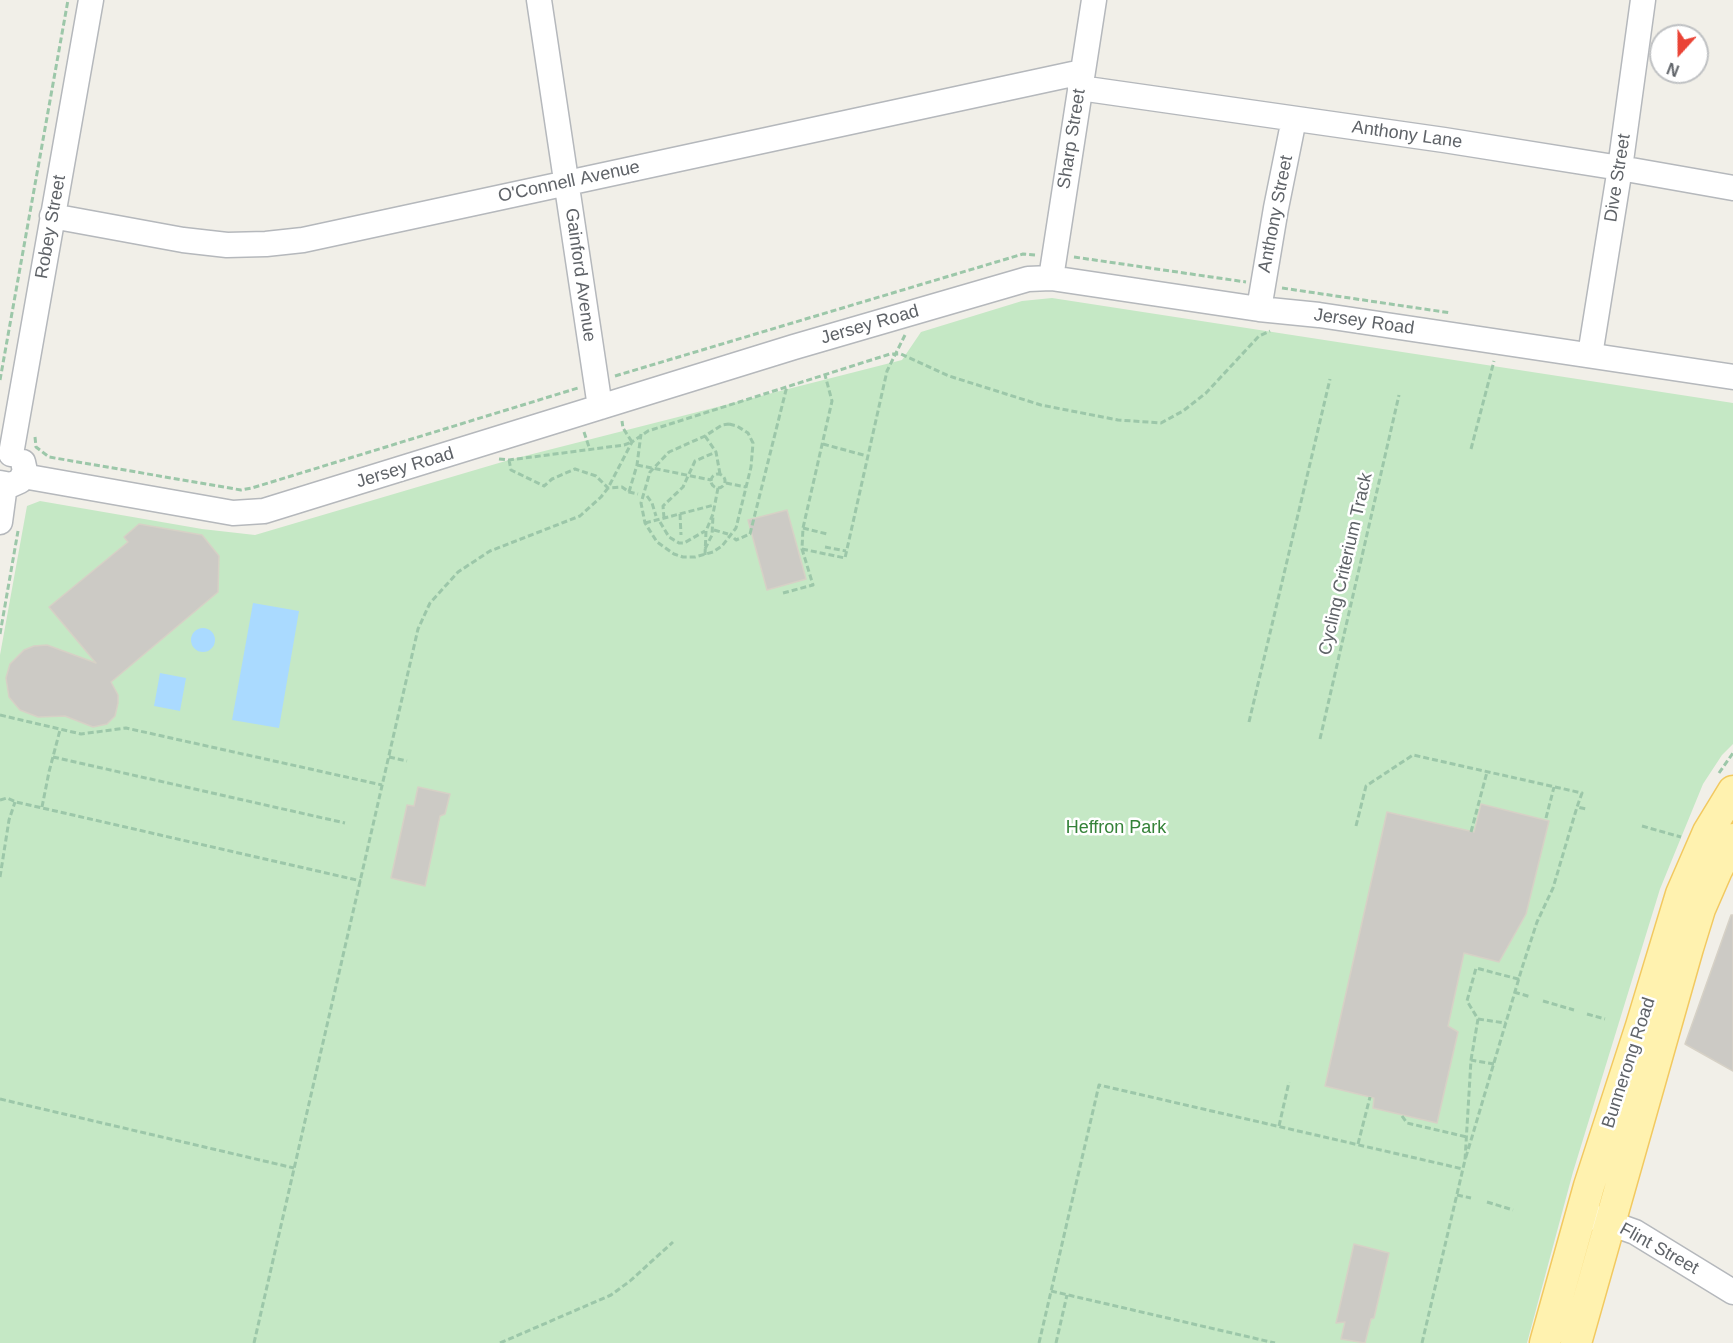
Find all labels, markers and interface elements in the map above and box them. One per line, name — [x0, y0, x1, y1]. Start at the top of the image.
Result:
north arrow — [1649, 24, 1709, 84]
text: N — [1665, 59, 1682, 79]
street label: Sharp Street — [1053, 87, 1091, 191]
street label: Anthony Lane — [1350, 117, 1464, 153]
street label: Dive Street — [1600, 132, 1636, 224]
street label: Anthony Street — [1254, 153, 1298, 275]
street label: O'Connell Avenue — [496, 156, 642, 208]
street label: Robey Street — [31, 173, 71, 281]
street label: Gainford Avenue — [560, 207, 600, 343]
street label: Jersey Road — [818, 301, 922, 349]
street label: Jersey Road — [1312, 304, 1416, 340]
street label: Jersey Road — [354, 443, 456, 493]
street label: Cycling Criterium Track — [1315, 471, 1377, 657]
park label: Heffron Park — [1066, 817, 1166, 839]
street label: Bunnerong Road — [1598, 995, 1660, 1131]
street label: Flint Street — [1616, 1218, 1702, 1280]

